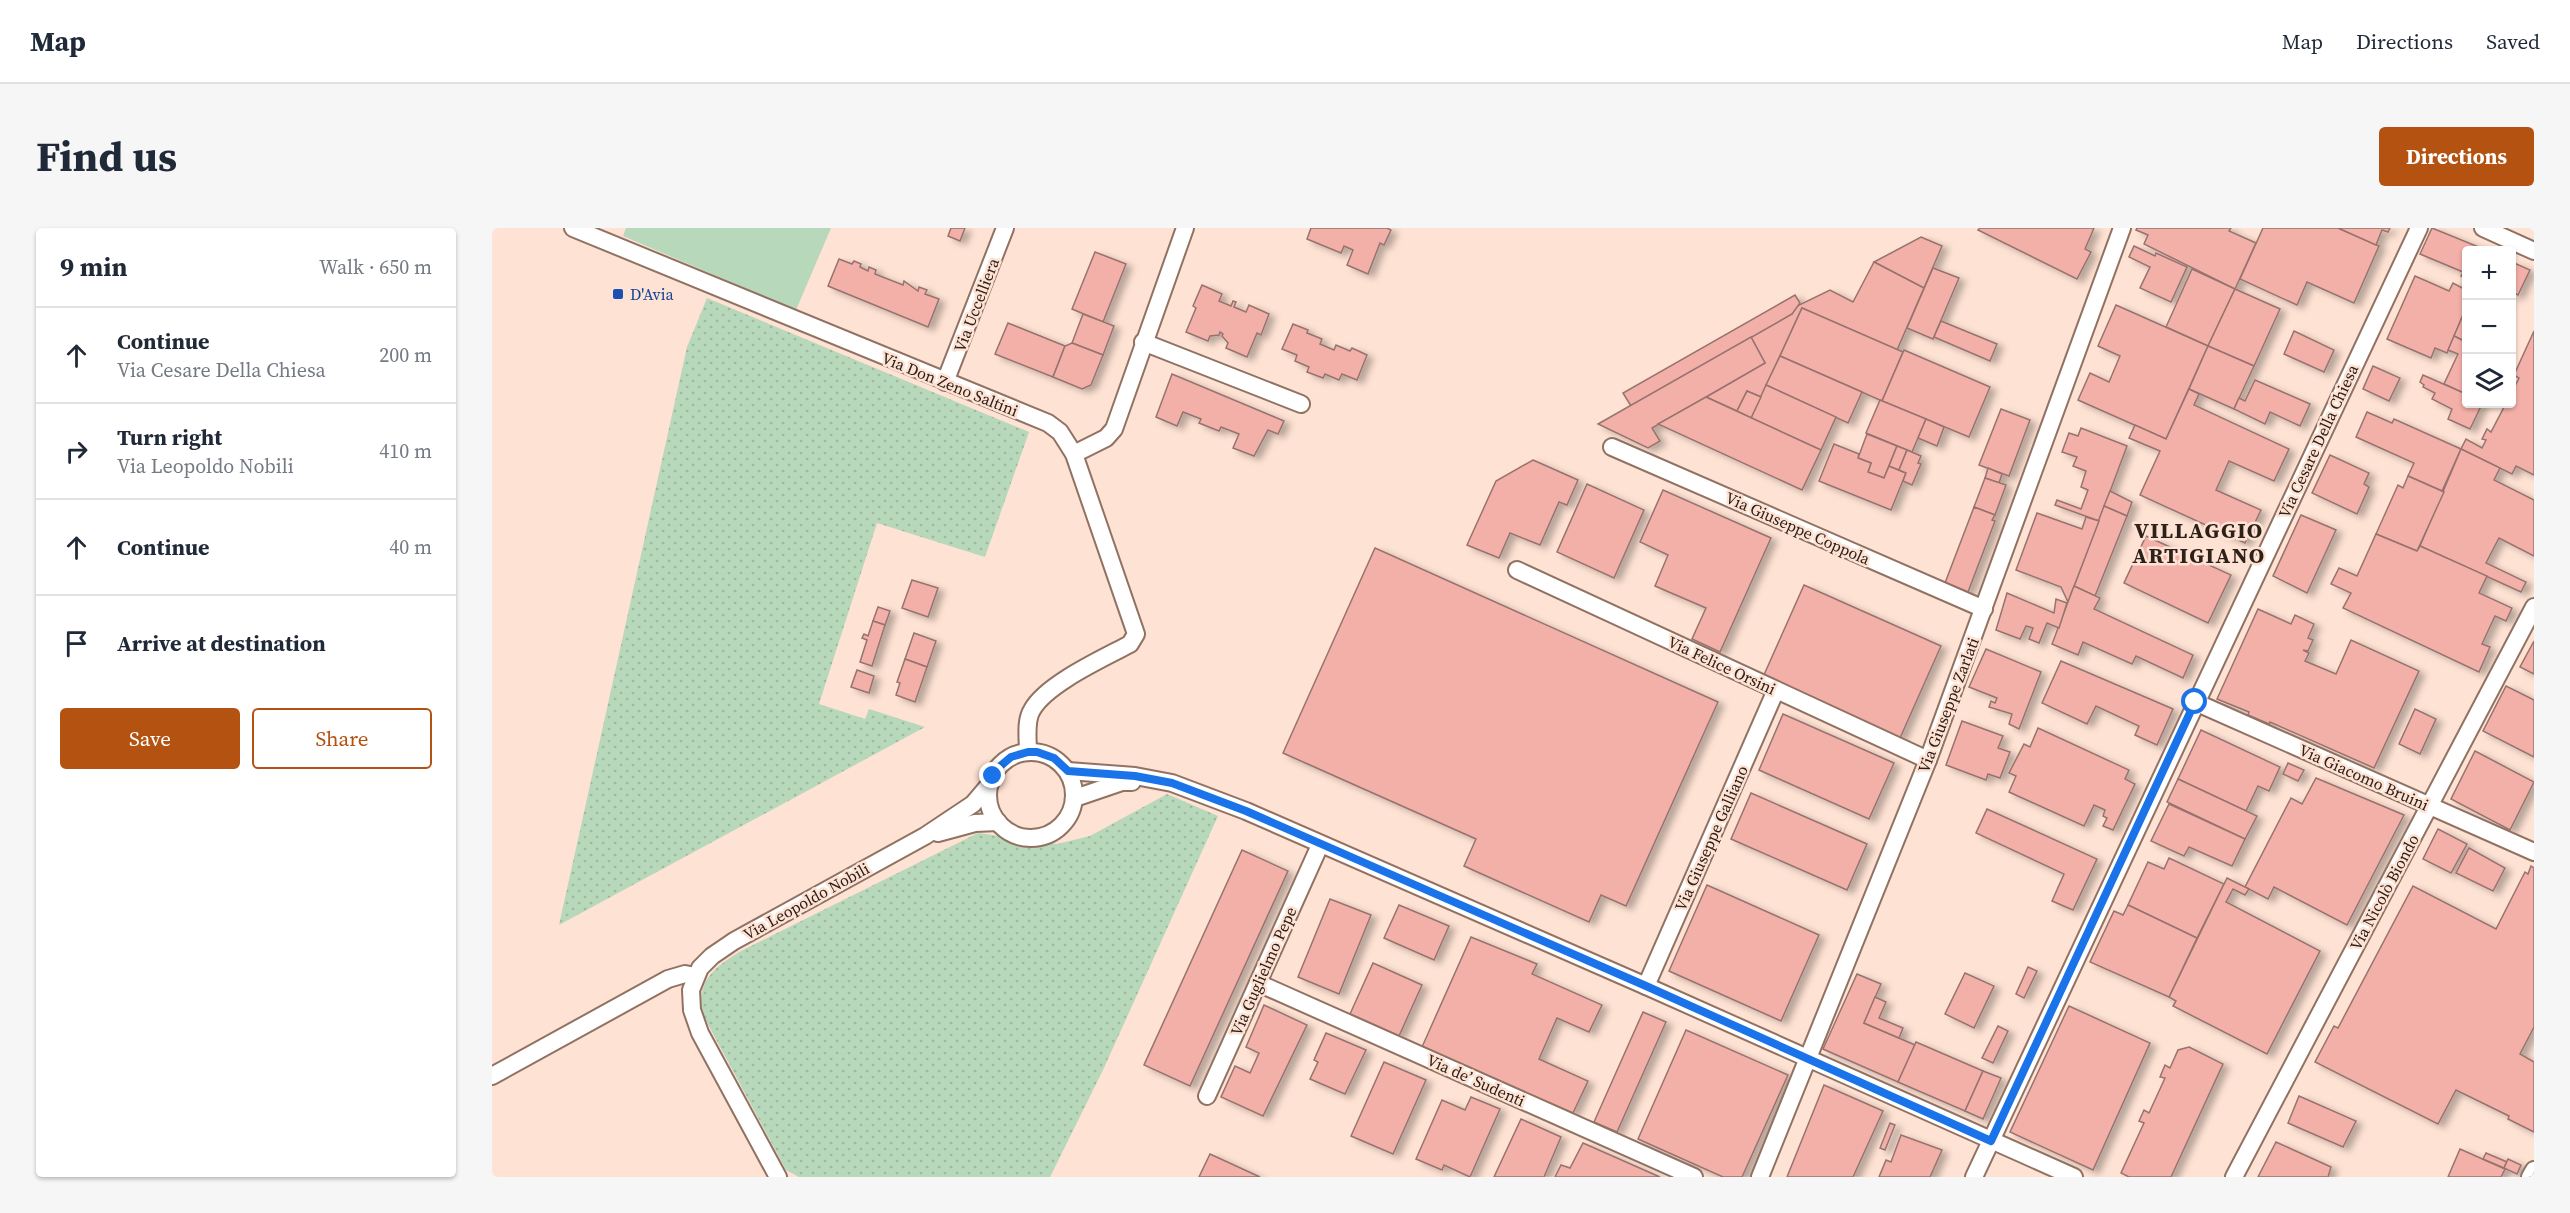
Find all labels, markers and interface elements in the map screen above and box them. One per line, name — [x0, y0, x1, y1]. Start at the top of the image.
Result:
text: Map — [30, 22, 86, 60]
text: Map — [2282, 27, 2323, 56]
text: Directions — [2356, 27, 2453, 56]
text: Saved — [2486, 27, 2540, 56]
text: Find us — [36, 127, 177, 185]
button: Directions — [2379, 127, 2534, 186]
map controls — [2462, 246, 2516, 408]
button: + — [2462, 246, 2516, 300]
text: 9 min — [60, 249, 127, 285]
text: Walk · 650 m — [319, 253, 432, 281]
street label: Via Uccelliera — [948, 254, 1004, 355]
place label: D'Avia — [630, 283, 674, 305]
marker: D'Avia — [611, 287, 625, 301]
button: − — [2462, 300, 2516, 354]
text: Continue — [117, 326, 210, 356]
icon: ahead — [60, 339, 93, 372]
text: 200 m — [379, 341, 432, 369]
street label: Via Don Zeno Saltini — [879, 347, 1022, 421]
button: layers — [2462, 354, 2516, 408]
text: Via Cesare Della Chiesa — [117, 356, 326, 384]
street label: Via Cesare Della Chiesa — [2273, 360, 2364, 521]
text: Turn right — [117, 422, 222, 452]
icon: right — [60, 435, 93, 468]
text: 410 m — [379, 437, 432, 465]
text: Via Leopoldo Nobili — [117, 452, 294, 480]
street label: Via Giuseppe Coppola — [1722, 486, 1874, 570]
district label: VILLAGGIO ARTIGIANO — [2132, 515, 2266, 570]
icon: ahead — [60, 531, 93, 564]
text: Continue — [117, 532, 210, 562]
text: 40 m — [389, 533, 432, 561]
icon: arrive — [60, 627, 93, 660]
text: Arrive at destination — [117, 628, 326, 658]
street label: Via Felice Orsini — [1664, 630, 1780, 700]
street label: Via Giuseppe Zarlati — [1912, 634, 1984, 776]
route start — [2181, 688, 2207, 714]
button: Save — [60, 708, 240, 769]
button: Share — [252, 708, 432, 769]
street label: Via Giacomo Bruini — [2296, 739, 2432, 816]
route end — [979, 762, 1005, 788]
street label: Via Giuseppe Galliano — [1669, 762, 1753, 914]
street label: Via Nicolò Biondo — [2344, 830, 2424, 954]
street label: Via Leopoldo Nobili — [739, 857, 873, 945]
street label: Via Guglielmo Pepe — [1225, 903, 1301, 1039]
street label: Via de’ Sudenti — [1423, 1049, 1529, 1112]

